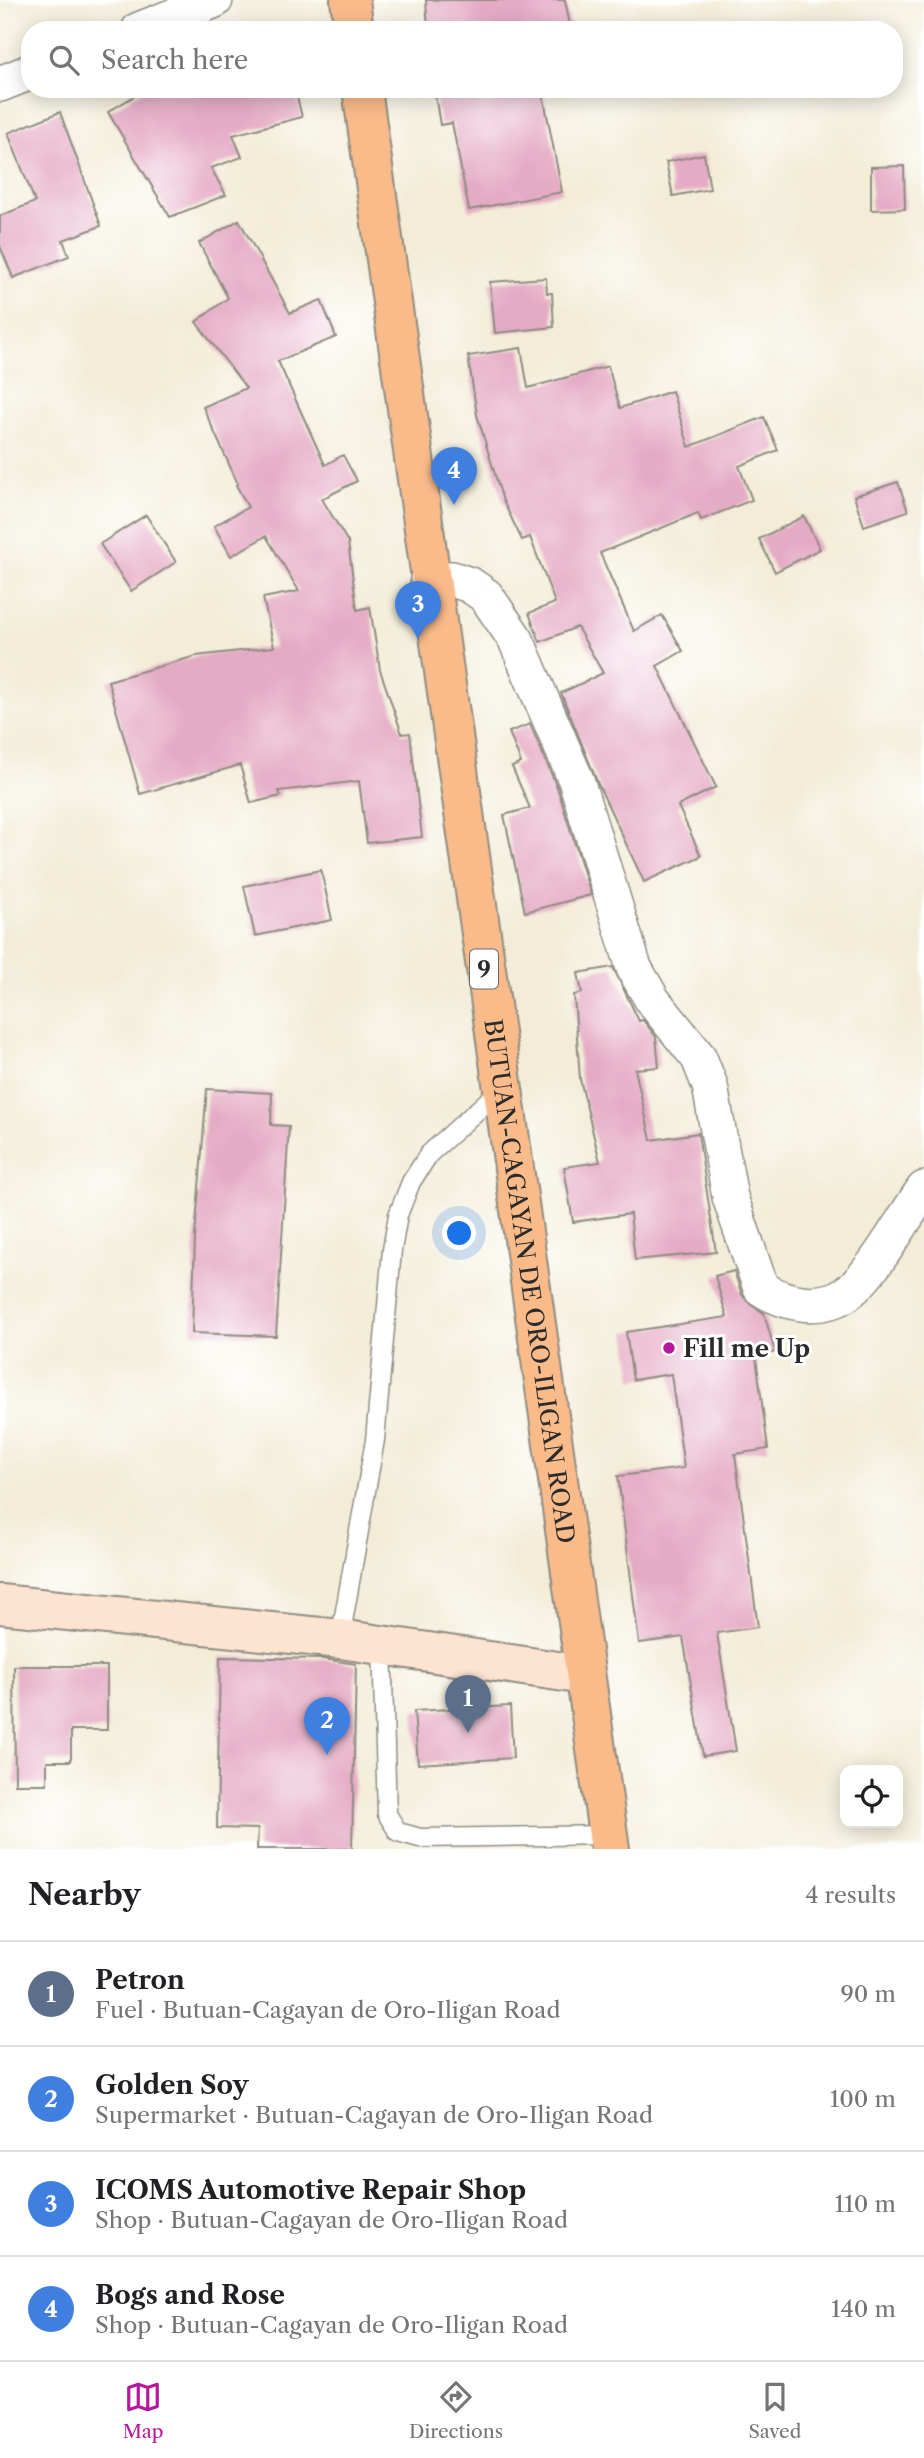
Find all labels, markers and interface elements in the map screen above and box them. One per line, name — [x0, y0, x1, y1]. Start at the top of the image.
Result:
search box — [21, 21, 903, 98]
icon: search — [45, 41, 83, 79]
text: Search here — [101, 44, 248, 76]
pin: 4 — [431, 447, 477, 505]
pin: 3 — [395, 581, 441, 639]
road number: 9 — [470, 950, 498, 988]
street label: BUTUAN-CAGAYAN DE ORO-ILIGAN ROAD — [479, 1017, 581, 1545]
your location — [442, 1216, 476, 1250]
place label: Fill me Up — [683, 1334, 810, 1363]
marker: Fill me Up — [661, 1340, 677, 1356]
pin: 1 — [445, 1675, 491, 1733]
pin: 2 — [304, 1697, 350, 1755]
map controls — [840, 1765, 903, 1828]
button: locate — [840, 1765, 903, 1828]
text: Nearby — [28, 1876, 141, 1913]
text: 4 results — [805, 1881, 896, 1909]
text: Petron — [95, 1964, 185, 1996]
text: 1 — [46, 1980, 56, 2008]
text: 90 m — [840, 1980, 896, 2008]
text: Fuel · Butuan-Cagayan de Oro-Iligan Road — [95, 1996, 560, 2024]
text: Golden Soy — [95, 2069, 249, 2101]
text: 2 — [44, 2085, 58, 2113]
text: 100 m — [830, 2085, 896, 2113]
text: Supermarket · Butuan-Cagayan de Oro-Iligan Road — [95, 2101, 653, 2129]
text: ICOMS Automotive Repair Shop — [95, 2174, 526, 2206]
text: 3 — [45, 2190, 58, 2218]
text: 110 m — [835, 2190, 896, 2218]
text: Shop · Butuan-Cagayan de Oro-Iligan Road — [95, 2206, 568, 2234]
text: Bogs and Rose — [95, 2279, 285, 2311]
text: 4 — [44, 2295, 58, 2323]
text: 140 m — [831, 2295, 896, 2323]
text: Shop · Butuan-Cagayan de Oro-Iligan Road — [95, 2311, 568, 2339]
tab: Map — [123, 2378, 164, 2443]
tab: Directions — [409, 2378, 503, 2443]
tab: Saved — [748, 2378, 801, 2443]

